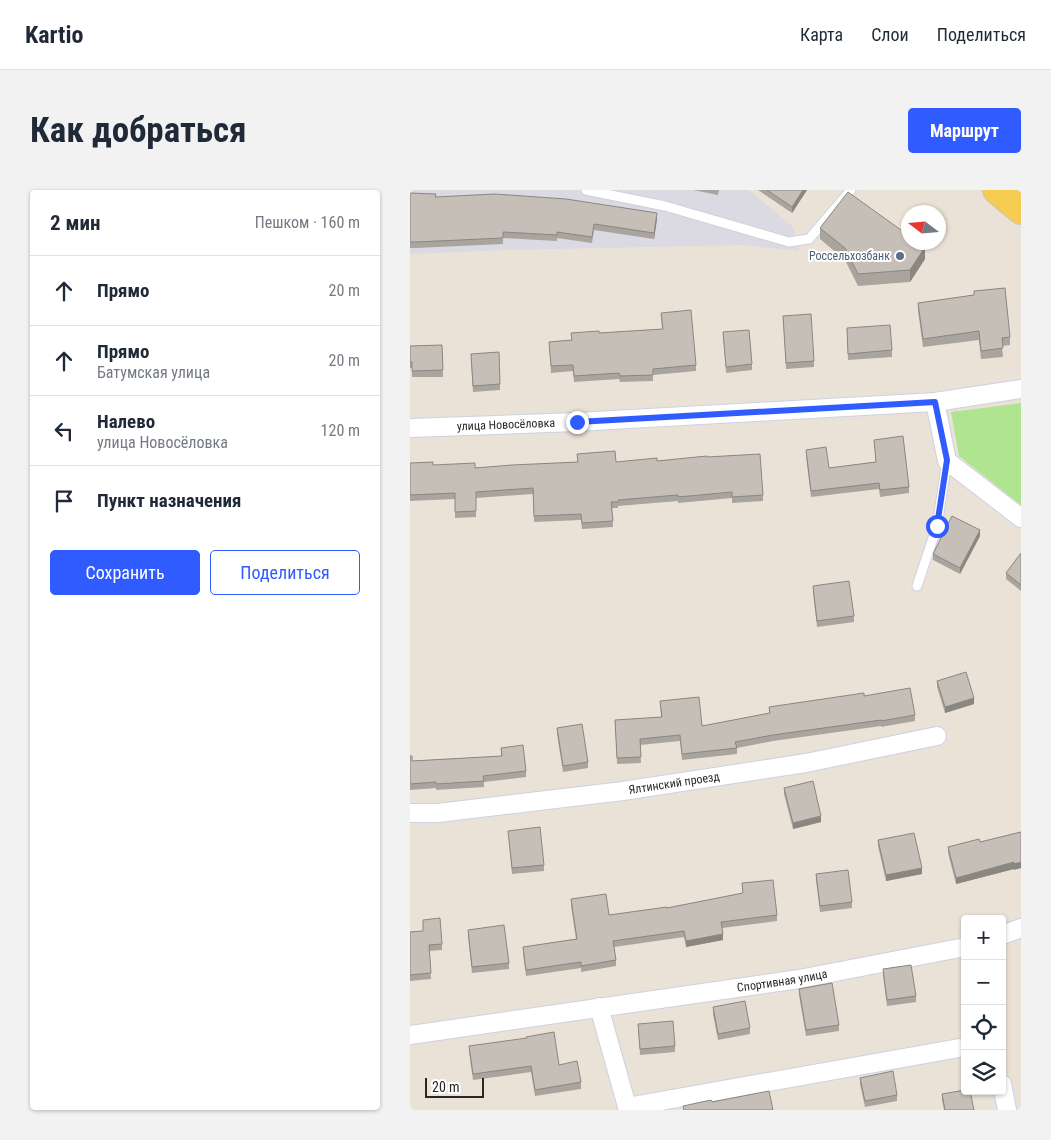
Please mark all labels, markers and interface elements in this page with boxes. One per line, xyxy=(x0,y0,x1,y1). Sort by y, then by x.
text: Kartio xyxy=(25,21,83,49)
text: Карта xyxy=(800,24,843,45)
text: Слои xyxy=(871,24,909,45)
text: Поделиться xyxy=(937,24,1026,45)
button: Маршрут xyxy=(908,108,1021,153)
text: Как добраться xyxy=(30,110,246,151)
north arrow xyxy=(901,205,946,250)
text: 2 мин xyxy=(50,211,100,235)
text: Пешком · 160 m xyxy=(255,213,360,232)
place label: Россельхозбанк xyxy=(809,249,890,263)
marker: Россельхозбанк xyxy=(894,250,906,262)
icon: ahead xyxy=(50,277,78,305)
text: Прямо xyxy=(97,279,150,302)
text: 20 m xyxy=(328,281,360,300)
text: Прямо xyxy=(97,340,150,363)
icon: ahead xyxy=(50,347,78,375)
text: 20 m xyxy=(328,351,360,370)
text: Батумская улица xyxy=(97,363,210,382)
text: Налево xyxy=(97,410,155,433)
route end xyxy=(566,411,589,434)
street label: улица Новосёловка xyxy=(457,416,556,433)
icon: left xyxy=(50,417,78,445)
text: 120 m xyxy=(321,421,360,440)
text: улица Новосёловка xyxy=(97,433,228,452)
icon: arrive xyxy=(50,487,78,515)
text: Пункт назначения xyxy=(97,489,241,512)
route start xyxy=(926,515,949,538)
button: Сохранить xyxy=(50,550,200,595)
button: Поделиться xyxy=(210,550,360,595)
street label: Ялтинский проезд xyxy=(628,769,721,797)
map controls xyxy=(961,915,1006,1095)
button: + xyxy=(961,915,1006,960)
button: − xyxy=(961,960,1006,1005)
street label: Спортивная улица xyxy=(736,967,829,995)
button: locate xyxy=(961,1005,1006,1050)
button: layers xyxy=(961,1050,1006,1095)
scale bar xyxy=(425,1075,484,1098)
text: 20 m xyxy=(432,1079,460,1095)

